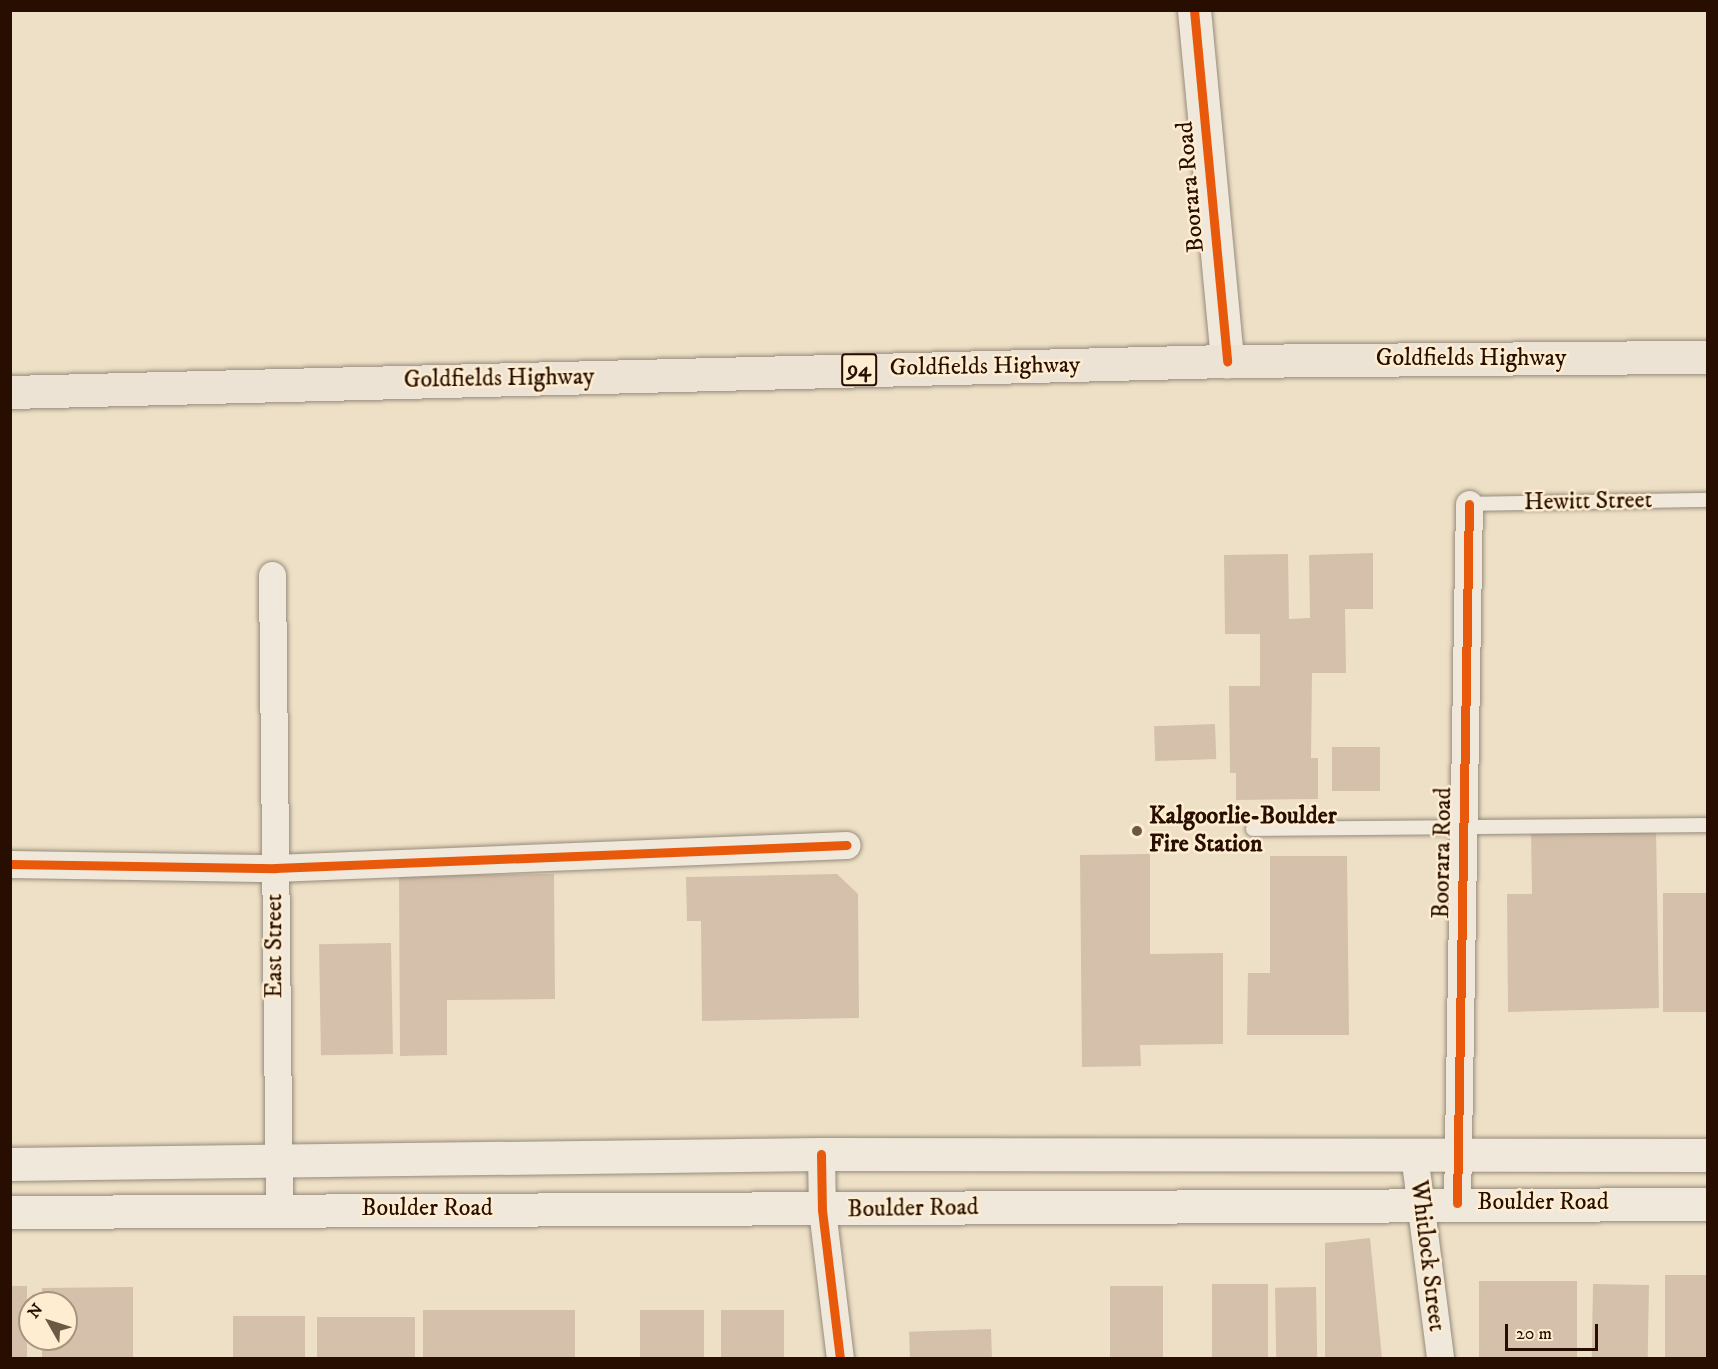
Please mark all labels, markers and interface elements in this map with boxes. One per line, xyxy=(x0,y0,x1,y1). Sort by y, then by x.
street label: Boorara Road xyxy=(1171,120,1211,254)
street label: Goldfields Highway xyxy=(1376,345,1566,373)
road number: 94 xyxy=(841,351,877,389)
street label: Goldfields Highway xyxy=(889,351,1081,383)
street label: Goldfields Highway xyxy=(403,363,595,395)
street label: Hewitt Street xyxy=(1524,486,1652,518)
street label: Boorara Road xyxy=(1427,787,1459,919)
place label: Kalgoorlie-Boulder Fire Station xyxy=(1149,803,1337,859)
marker: Kalgoorlie-Boulder Fire Station xyxy=(1130,824,1144,838)
street label: East Street xyxy=(261,894,289,998)
street label: Whitlock Street xyxy=(1403,1179,1451,1333)
street label: Boulder Road xyxy=(1477,1189,1609,1217)
street label: Boulder Road xyxy=(847,1193,979,1225)
street label: Boulder Road xyxy=(361,1195,493,1223)
north arrow xyxy=(18,1291,78,1351)
text: N xyxy=(24,1300,47,1322)
scale bar xyxy=(1508,1312,1601,1350)
text: 20 m xyxy=(1516,1323,1552,1345)

